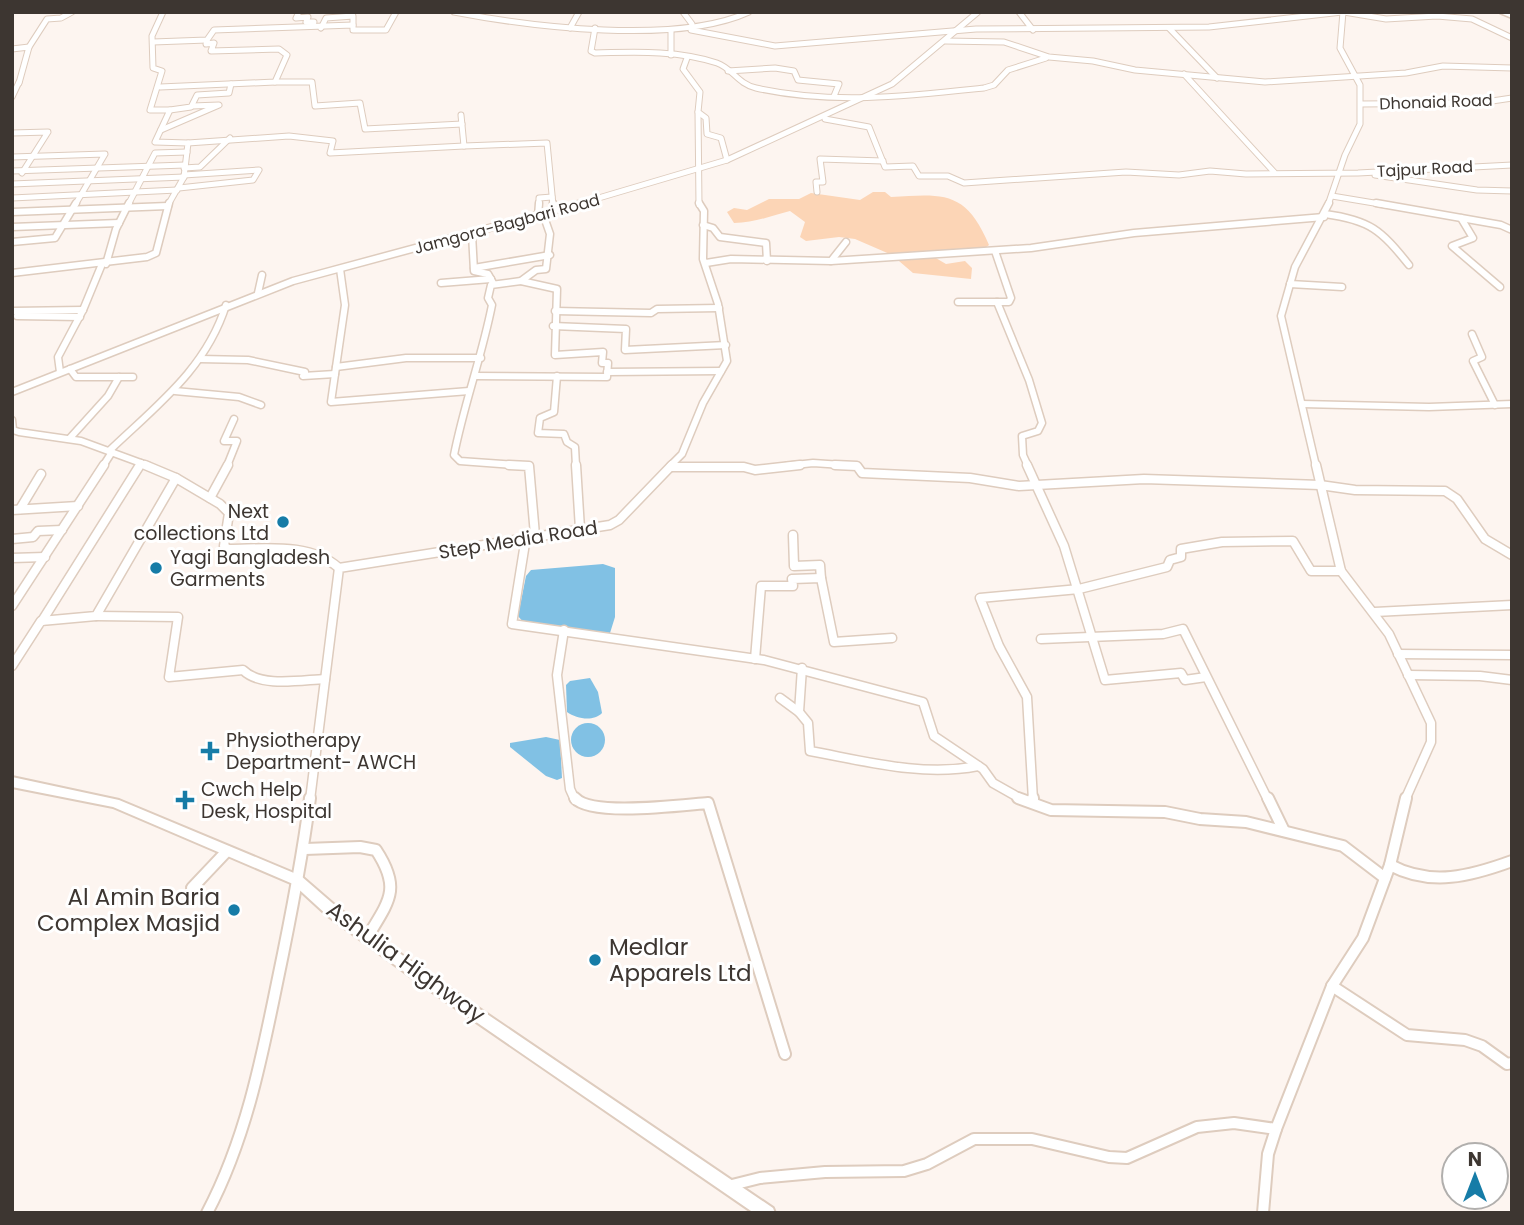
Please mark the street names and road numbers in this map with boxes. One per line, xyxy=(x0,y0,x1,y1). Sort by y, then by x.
street label: Dhonaid Road xyxy=(1379,89,1493,115)
street label: Tajpur Road xyxy=(1376,155,1474,183)
street label: Jamgora-Bagbari Road xyxy=(412,188,602,260)
street label: Step Media Road xyxy=(437,514,599,566)
street label: Ashulia Highway xyxy=(320,893,492,1031)

